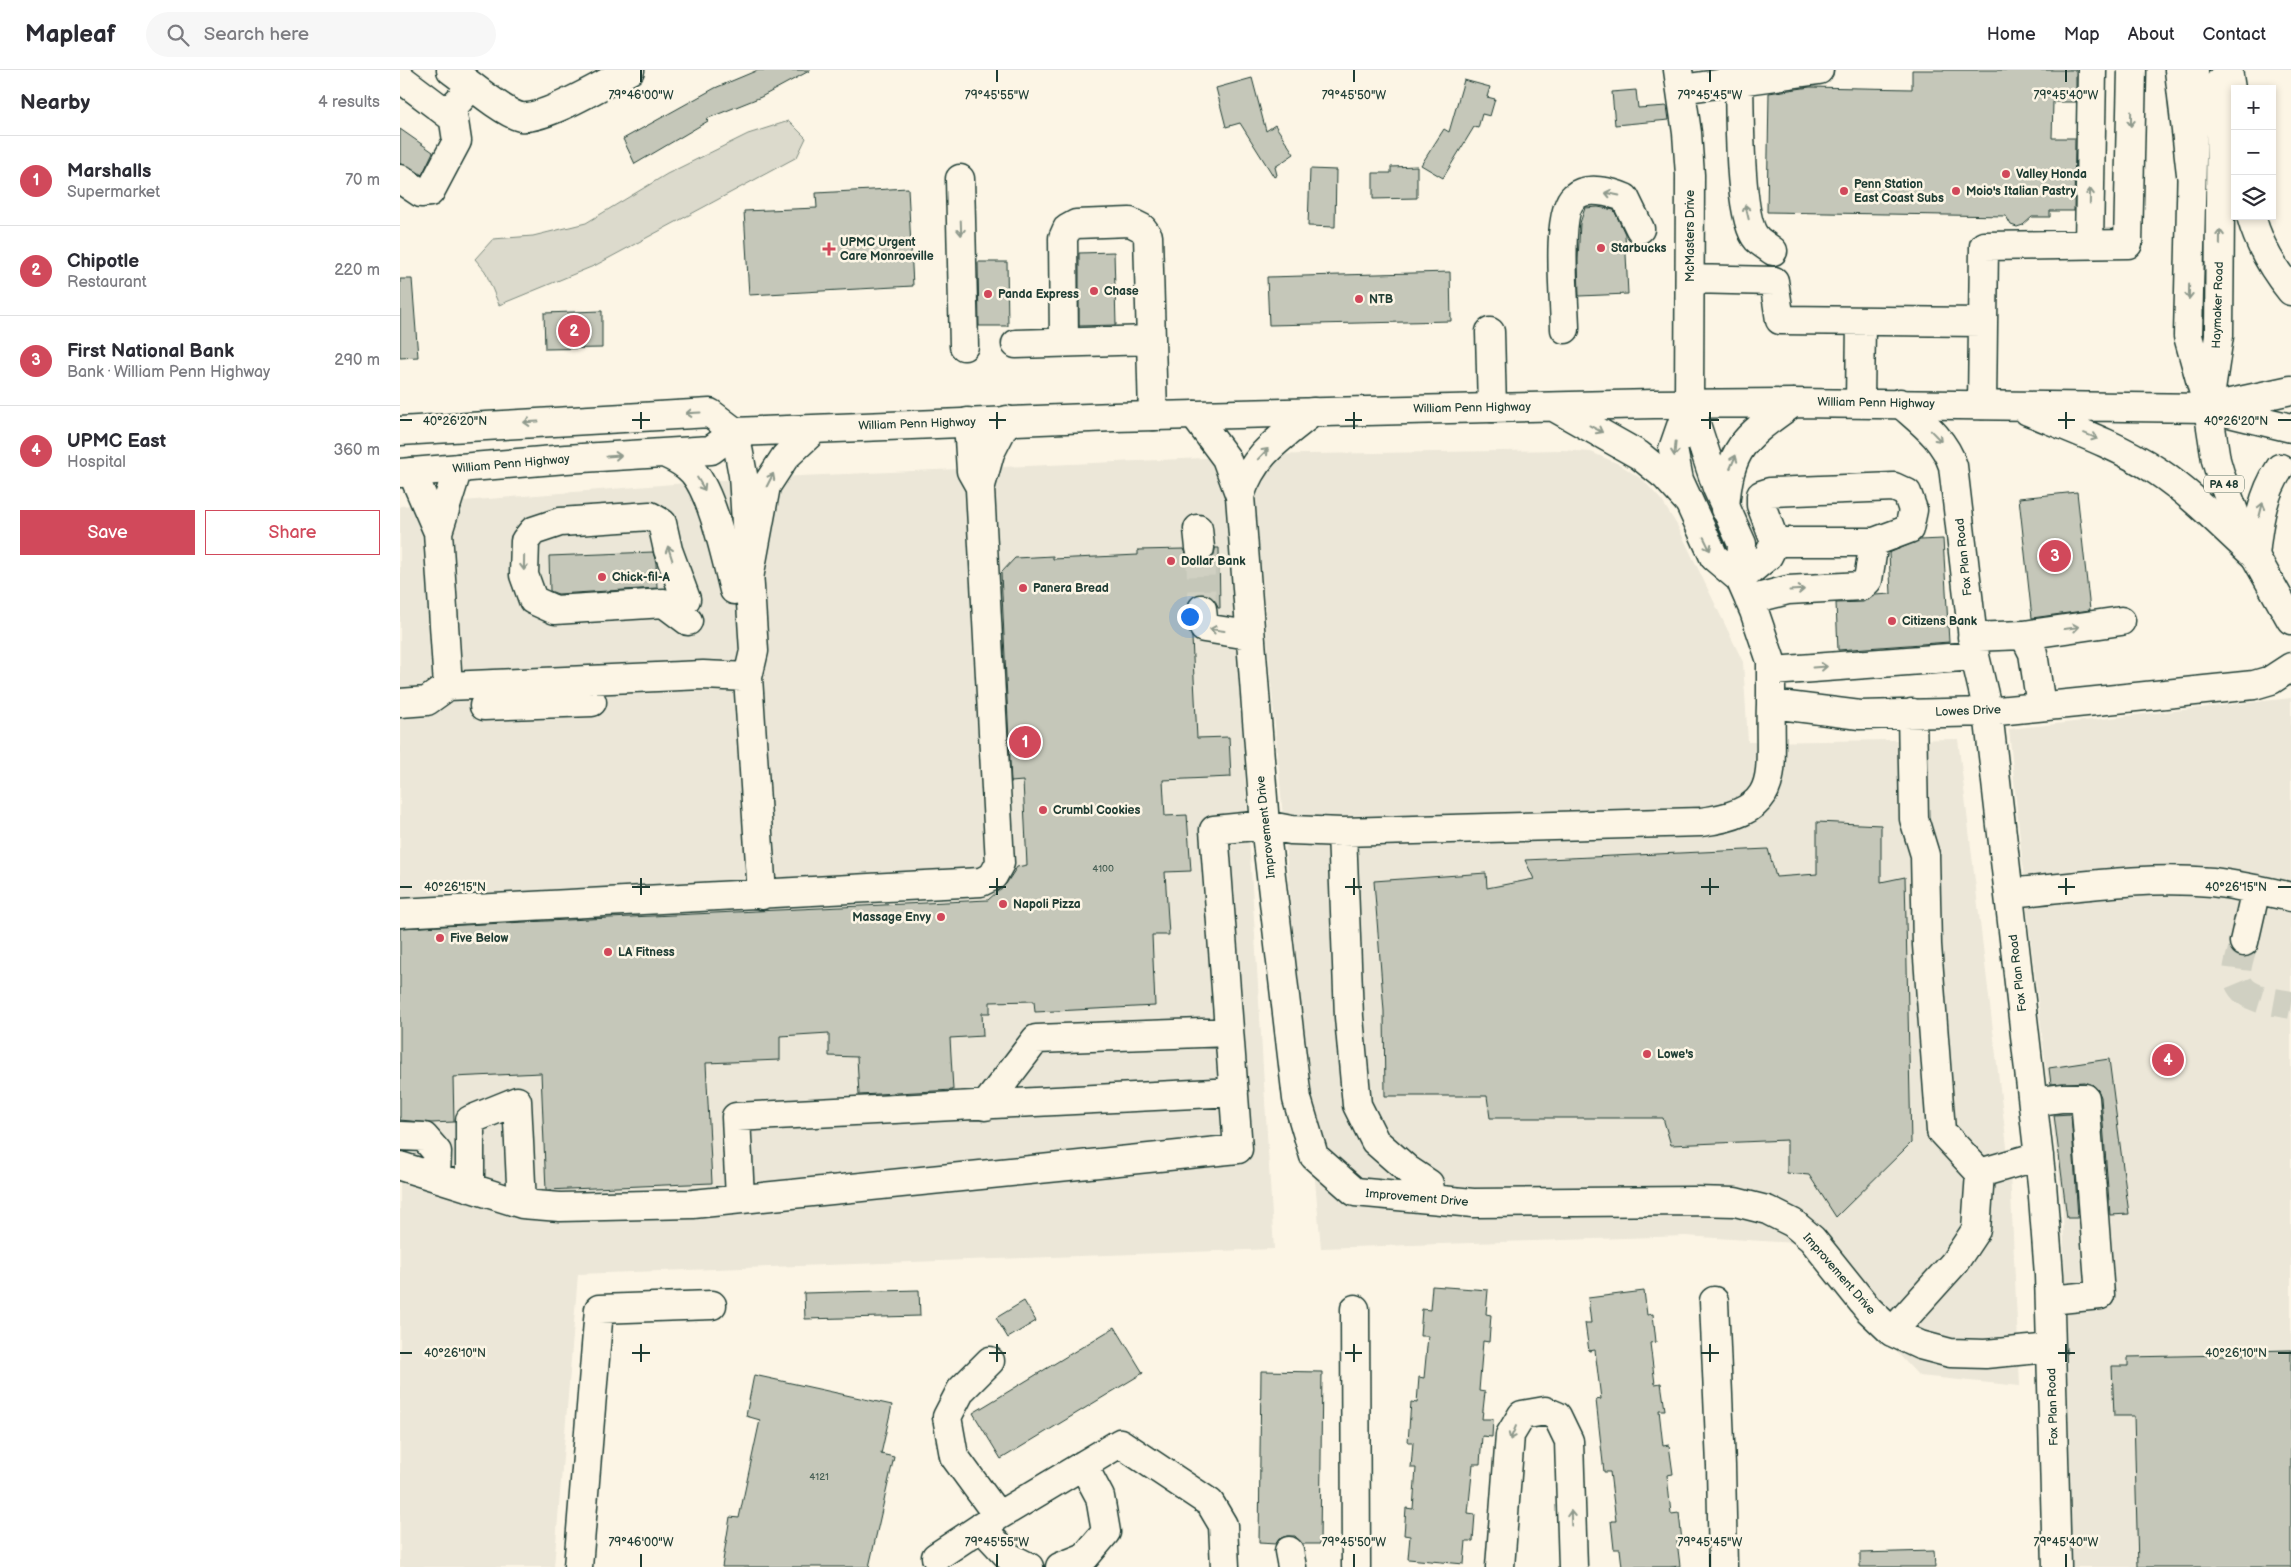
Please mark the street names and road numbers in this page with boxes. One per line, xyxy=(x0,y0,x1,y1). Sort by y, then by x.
street label: McMasters Drive xyxy=(1683,190,1698,282)
street label: Haymaker Road xyxy=(2209,261,2227,349)
street label: William Penn Highway xyxy=(1817,394,1935,412)
street label: William Penn Highway xyxy=(1413,399,1531,417)
street label: William Penn Highway xyxy=(858,414,977,434)
street label: William Penn Highway xyxy=(452,451,571,477)
road number: PA 48 xyxy=(2204,476,2244,492)
street label: Fox Plan Road xyxy=(1952,517,1976,597)
street label: Lowes Drive xyxy=(1935,702,2001,720)
street label: Improvement Drive xyxy=(1253,775,1279,879)
street label: Fox Plan Road xyxy=(2006,933,2030,1013)
street label: Improvement Drive xyxy=(1365,1186,1469,1210)
street label: Improvement Drive xyxy=(1800,1230,1878,1318)
street label: Fox Plan Road xyxy=(2044,1368,2062,1446)

